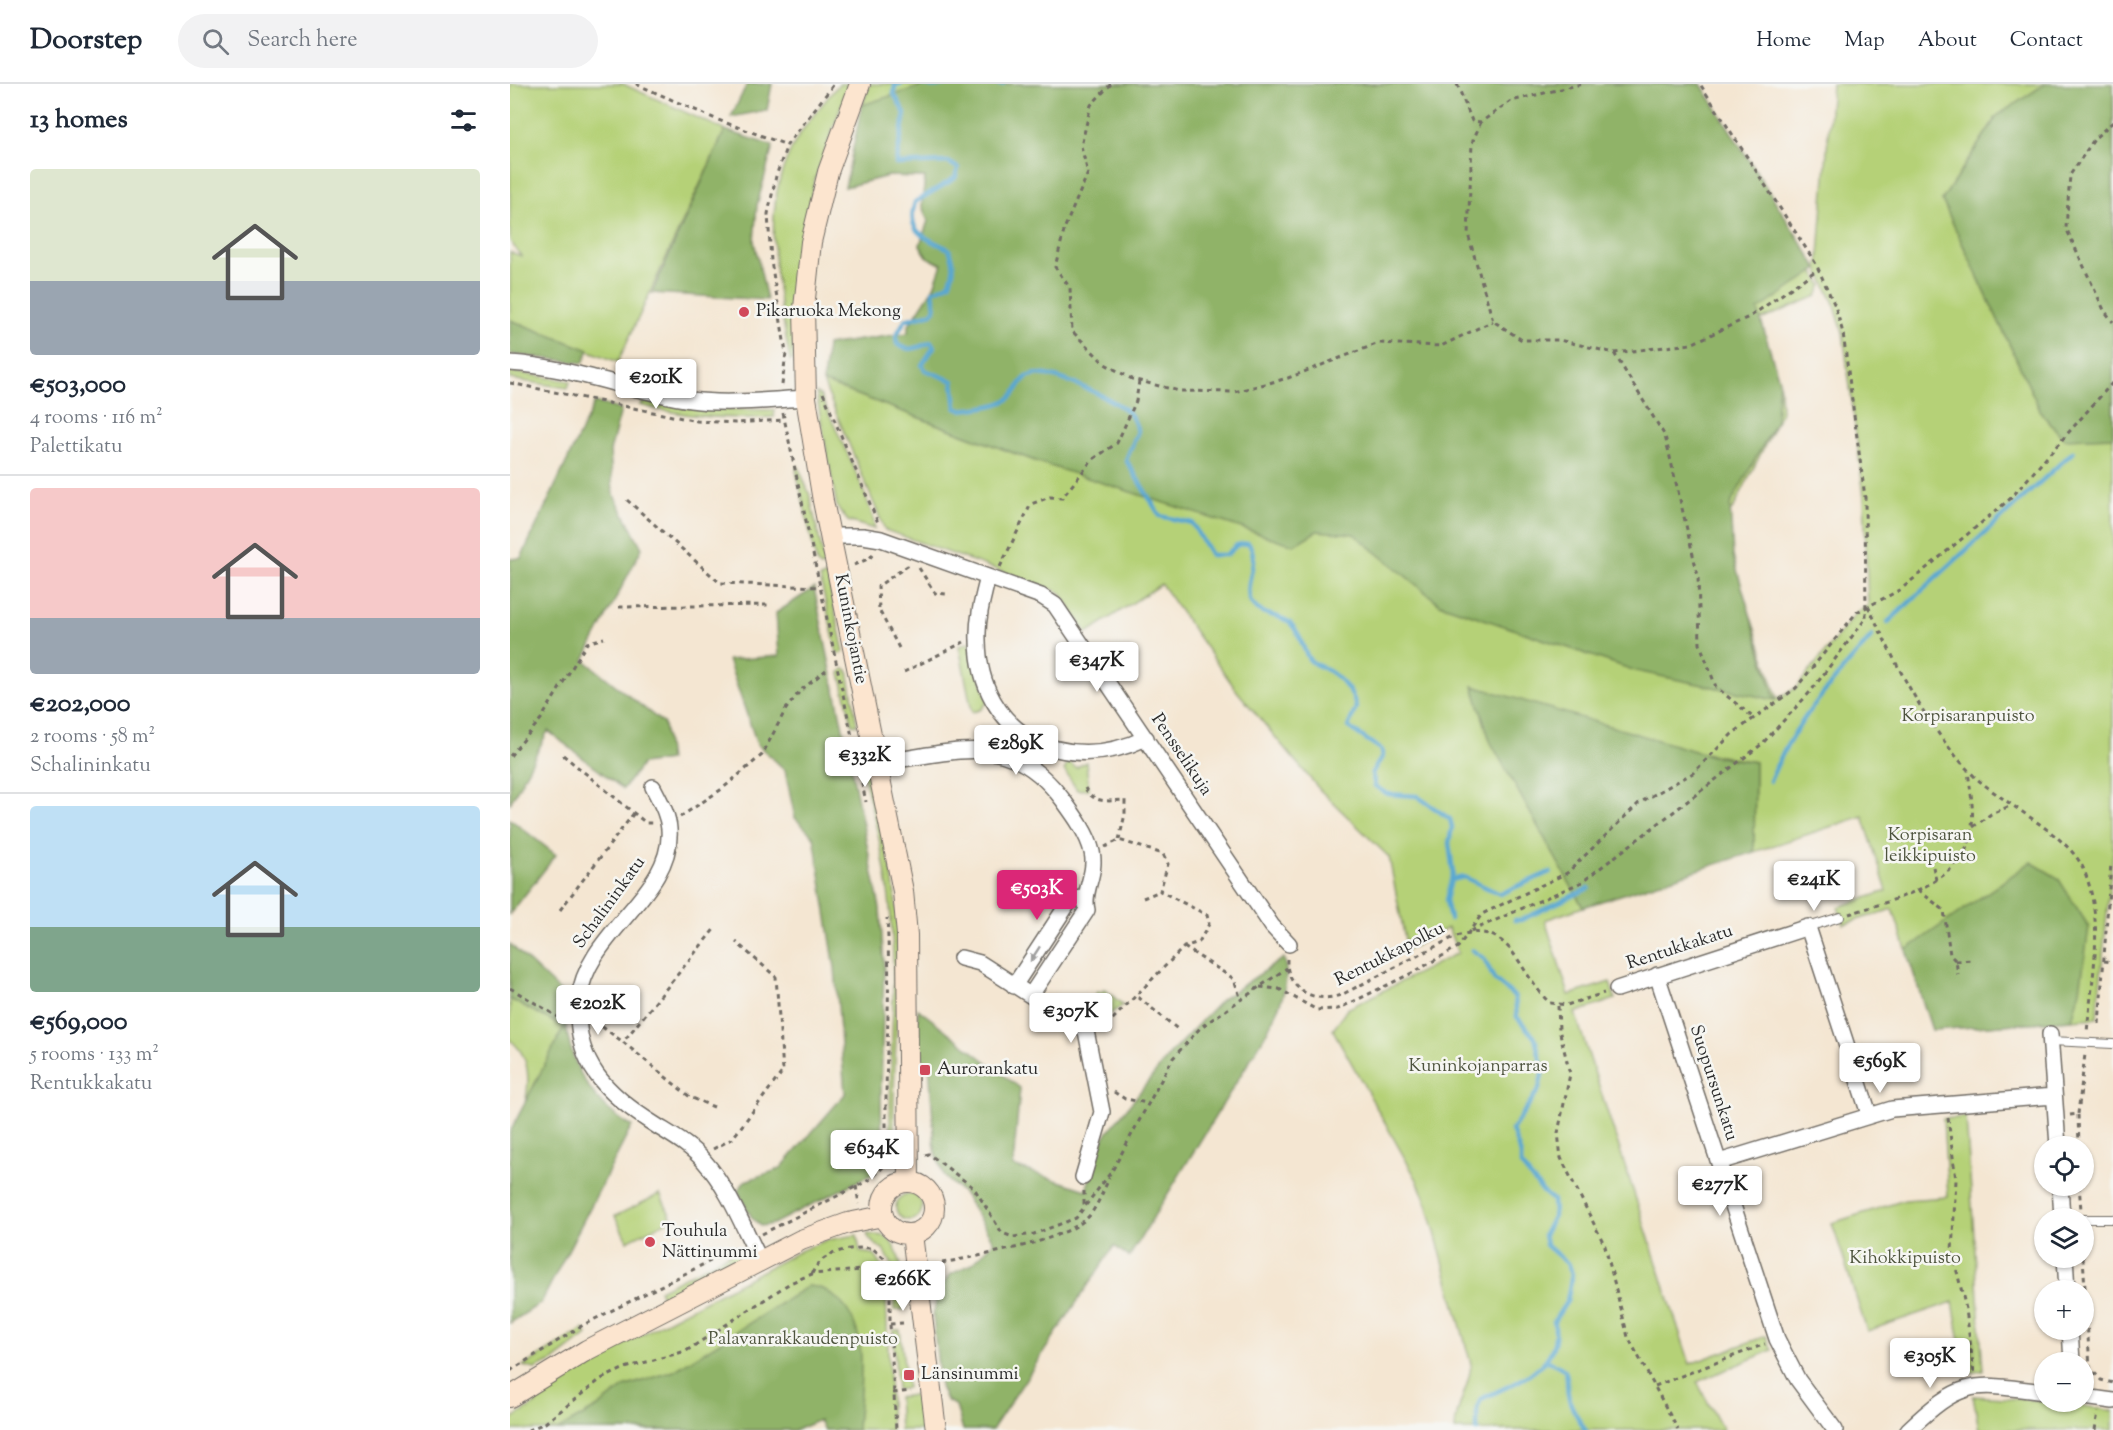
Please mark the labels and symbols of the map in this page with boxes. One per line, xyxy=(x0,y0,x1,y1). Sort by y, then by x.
place label: Pikaruoka Mekong xyxy=(756,299,901,325)
marker: Pikaruoka Mekong xyxy=(737,305,751,319)
pin: €201K xyxy=(614,359,698,410)
street label: Kuninkojantie xyxy=(827,572,873,686)
pin: €347K xyxy=(1055,642,1139,693)
park label: Korpisaranpuisto xyxy=(1901,704,2035,730)
street label: Pensselikuja xyxy=(1144,709,1218,801)
pin: €289K xyxy=(974,725,1058,776)
pin: €332K xyxy=(823,737,907,788)
park label: Korpisaran leikkipuisto xyxy=(1884,823,1976,870)
street label: Schalininkatu xyxy=(568,851,652,955)
pin: €241K xyxy=(1772,861,1856,912)
pin: €503K xyxy=(995,870,1079,921)
street label: Rentukkapolku xyxy=(1331,916,1449,994)
street label: Rentukkakatu xyxy=(1624,919,1736,977)
one-way arrow xyxy=(1029,946,1041,962)
pin: €202K xyxy=(556,985,640,1036)
pin: €307K xyxy=(1029,993,1113,1044)
street label: Suopursunkatu xyxy=(1682,1022,1744,1144)
pin: €569K xyxy=(1838,1043,1922,1094)
park label: Kuninkojanparras xyxy=(1408,1054,1548,1080)
place label: Aurorankatu xyxy=(937,1057,1038,1083)
marker: Aurorankatu xyxy=(918,1063,932,1077)
pin: €634K xyxy=(830,1130,914,1181)
pin: €277K xyxy=(1678,1166,1762,1217)
place label: Touhula Nättinummi xyxy=(662,1219,758,1266)
marker: Touhula Nättinummi xyxy=(643,1235,657,1249)
park label: Kihokkipuisto xyxy=(1849,1246,1961,1272)
pin: €266K xyxy=(861,1261,945,1312)
park label: Palavanrakkaudenpuisto xyxy=(708,1327,898,1353)
pin: €305K xyxy=(1888,1338,1972,1389)
place label: Länsinummi xyxy=(921,1362,1019,1388)
marker: Länsinummi xyxy=(902,1368,916,1382)

